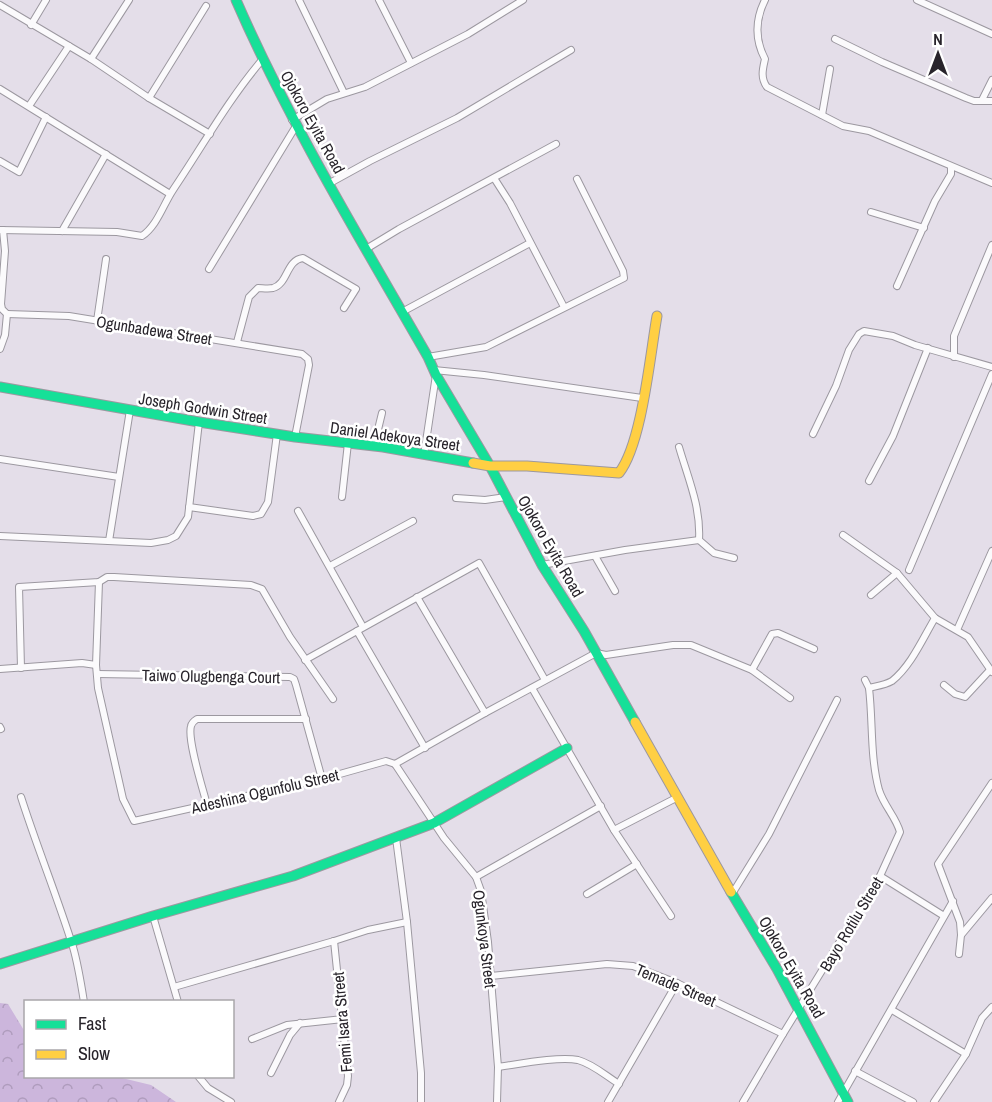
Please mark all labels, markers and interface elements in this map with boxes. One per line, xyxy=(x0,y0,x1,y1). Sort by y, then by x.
north arrow xyxy=(908,24,968,84)
text: N xyxy=(933,28,943,50)
street label: Ojokoro Eyita Road xyxy=(276,67,350,177)
street label: Ogunbadewa Street xyxy=(95,310,214,350)
street label: Joseph Godwin Street xyxy=(137,387,269,429)
street label: Daniel Adekoya Street xyxy=(329,416,462,456)
street label: Ojokoro Eyita Road xyxy=(513,491,589,601)
street label: Taiwo Olugbenga Court xyxy=(142,664,281,688)
street label: Adeshina Ogunfolu Street xyxy=(188,763,341,819)
street label: Bayo Rotilu Street xyxy=(814,872,888,975)
street label: Ogunkoya Street xyxy=(468,889,502,990)
street label: Ojokoro Eyita Road xyxy=(754,912,830,1022)
street label: Temade Street xyxy=(632,958,720,1012)
street label: Femi Isara Street xyxy=(327,971,357,1073)
legend xyxy=(24,1000,234,1078)
text: Fast xyxy=(78,1011,106,1036)
text: Slow xyxy=(78,1041,110,1066)

